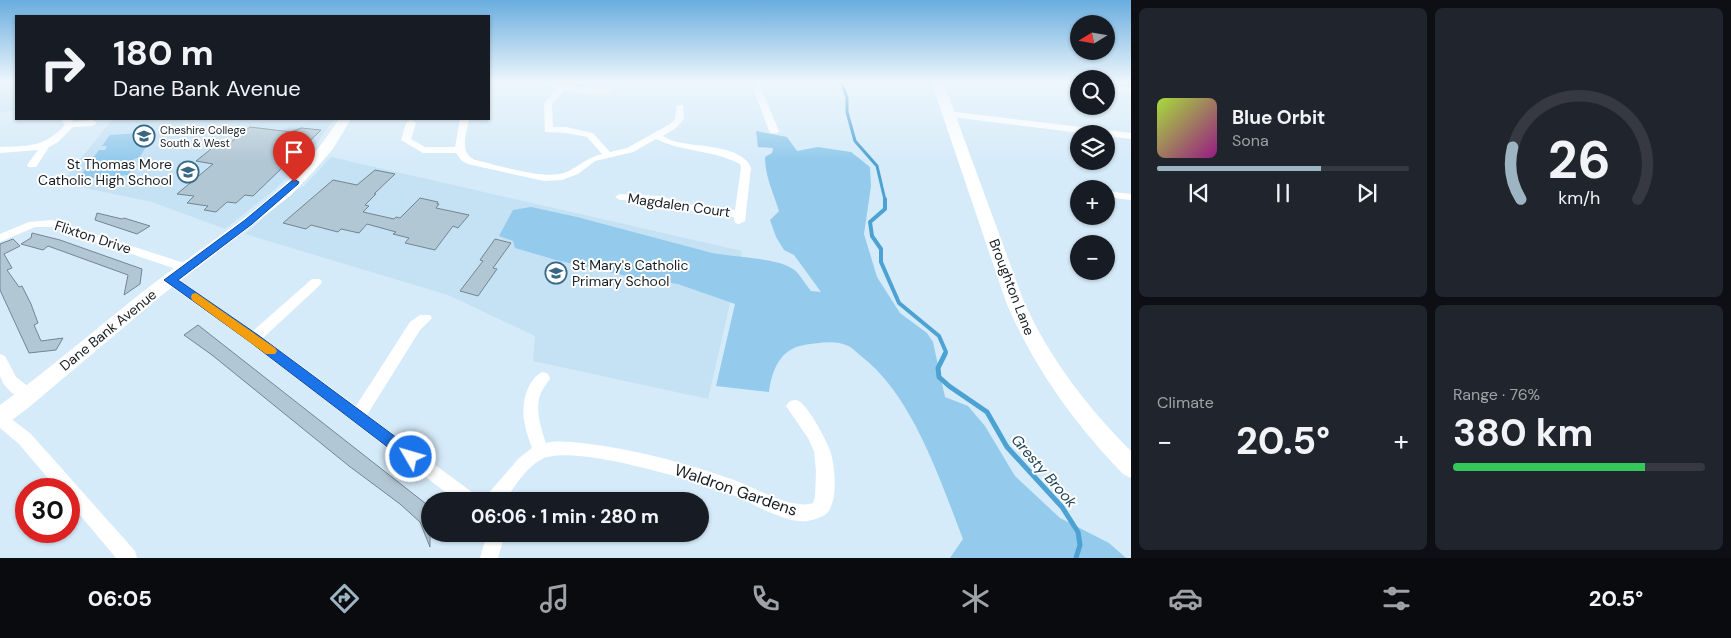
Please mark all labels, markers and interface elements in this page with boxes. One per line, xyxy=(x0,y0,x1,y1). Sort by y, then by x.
north arrow xyxy=(1070,15,1115,60)
map controls xyxy=(1070,15,1115,280)
text: 180 m xyxy=(113,30,214,76)
icon: right xyxy=(30,35,95,100)
button: search xyxy=(1070,70,1115,115)
text: Dane Bank Avenue xyxy=(113,74,301,103)
text: Blue Orbit xyxy=(1232,105,1325,130)
place label: Cheshire College South & West xyxy=(160,123,246,150)
school or university icon: Cheshire College South & West xyxy=(132,124,156,148)
button: layers xyxy=(1070,125,1115,170)
text: 26 xyxy=(1548,126,1610,194)
text: Sona xyxy=(1232,130,1269,151)
pin xyxy=(273,131,315,182)
icon: arrive xyxy=(280,138,308,166)
place label: St Thomas More Catholic High School xyxy=(38,155,172,189)
school or university icon: St Thomas More Catholic High School xyxy=(176,160,200,184)
icon: previous xyxy=(1185,179,1213,207)
icon: pause xyxy=(1269,179,1297,207)
icon: next xyxy=(1353,179,1381,207)
button: + xyxy=(1070,180,1115,225)
text: km/h xyxy=(1558,186,1600,210)
street label: Magdalen Court xyxy=(627,189,731,221)
street label: Flixton Drive xyxy=(52,216,134,258)
button: − xyxy=(1070,235,1115,280)
street label: Broughton Lane xyxy=(985,236,1039,338)
place label: St Mary's Catholic Primary School xyxy=(572,256,688,290)
school or university icon: St Mary's Catholic Primary School xyxy=(544,261,568,285)
street label: Dane Bank Avenue xyxy=(56,285,160,375)
text: Range · 76% xyxy=(1453,384,1540,405)
text: Climate xyxy=(1157,392,1214,413)
text: 380 km xyxy=(1453,408,1593,458)
text: 20.5° xyxy=(1236,416,1330,466)
text: − xyxy=(1157,423,1172,460)
text: + xyxy=(1394,423,1409,460)
position arrow xyxy=(384,430,436,482)
water label: Gresty Brook xyxy=(1007,430,1082,512)
street label: Waldron Gardens xyxy=(672,459,800,521)
speed limit sign: 30 xyxy=(15,478,80,543)
text: 06:06 · 1 min · 280 m xyxy=(471,504,659,529)
icon: directions xyxy=(327,581,362,616)
icon: music xyxy=(537,581,572,616)
icon: phone xyxy=(748,581,783,616)
icon: climate xyxy=(958,581,993,616)
icon: car xyxy=(1168,581,1203,616)
icon: filters xyxy=(1379,581,1414,616)
text: 06:05 xyxy=(88,584,152,613)
text: 20.5° xyxy=(1589,584,1643,613)

